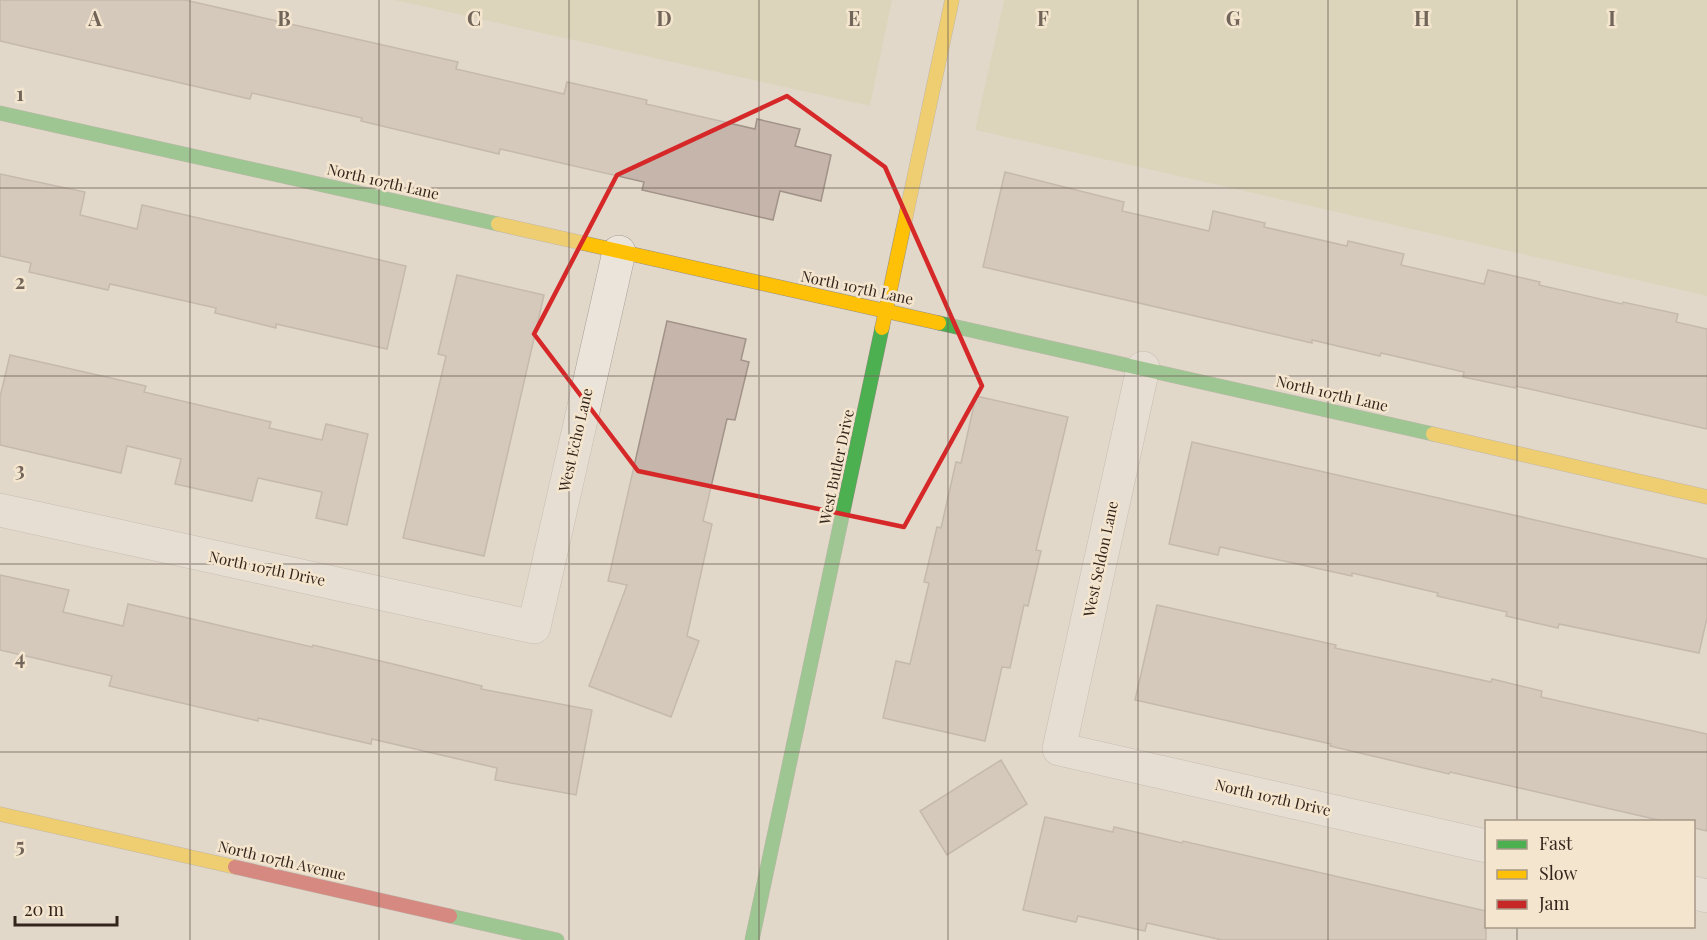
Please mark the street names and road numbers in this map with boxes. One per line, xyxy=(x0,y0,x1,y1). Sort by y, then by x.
street label: North 107th Lane xyxy=(325,158,441,204)
street label: North 107th Lane xyxy=(799,265,915,309)
street label: North 107th Lane xyxy=(1274,370,1390,416)
street label: West Echo Lane xyxy=(553,386,597,494)
street label: West Butler Drive xyxy=(814,407,858,527)
street label: West Seldon Lane xyxy=(1078,499,1122,620)
street label: North 107th Drive xyxy=(207,546,327,590)
street label: North 107th Drive xyxy=(1213,774,1333,820)
street label: North 107th Avenue xyxy=(216,836,348,884)

